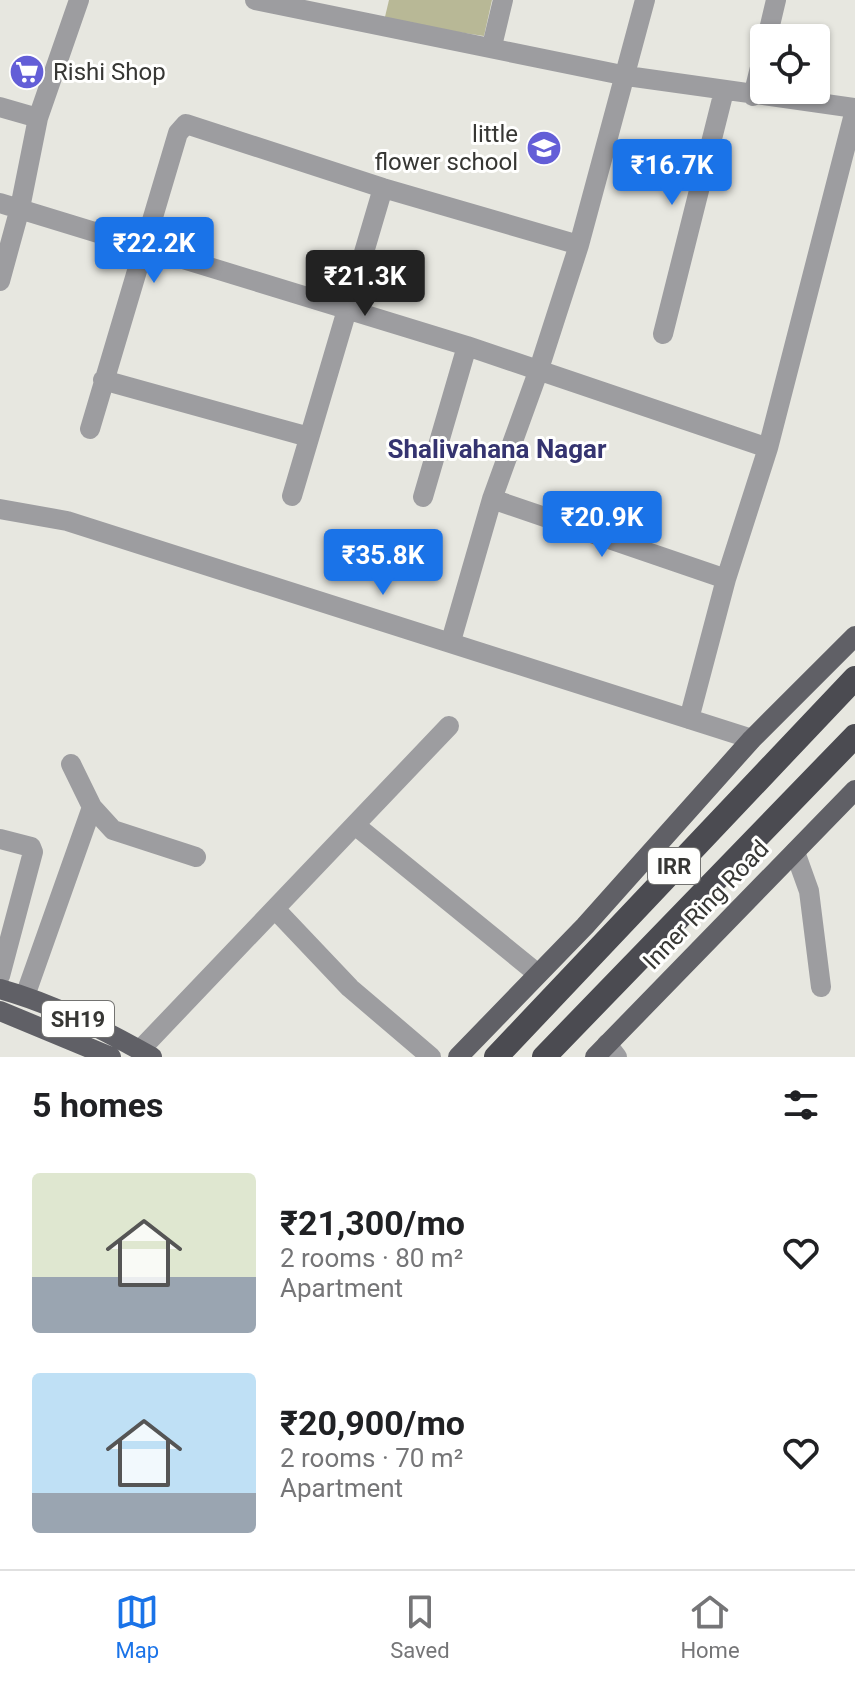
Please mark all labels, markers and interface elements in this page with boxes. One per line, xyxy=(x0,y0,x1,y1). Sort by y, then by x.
map controls xyxy=(750,24,830,104)
button: locate xyxy=(750,24,830,104)
supermarket icon: Rishi Shop xyxy=(8,53,46,91)
place label: Rishi Shop xyxy=(53,58,166,86)
place label: little flower school xyxy=(374,120,518,176)
school or university icon: little flower school xyxy=(525,129,563,167)
pin: ₹16.7K xyxy=(607,139,737,207)
text: ₹16.7K xyxy=(631,150,713,180)
pin: ₹22.2K xyxy=(89,217,219,285)
text: ₹22.2K xyxy=(113,228,195,258)
pin: ₹21.3K xyxy=(300,250,430,318)
text: ₹21.3K xyxy=(324,261,406,291)
district label: Shalivahana Nagar xyxy=(387,434,607,464)
pin: ₹20.9K xyxy=(537,491,667,559)
text: ₹20.9K xyxy=(561,502,643,532)
pin: ₹35.8K xyxy=(318,529,448,597)
text: ₹35.8K xyxy=(342,540,424,570)
street label: Inner Ring Road xyxy=(637,835,775,975)
road number: IRR xyxy=(648,848,700,884)
road number: SH19 xyxy=(42,1001,114,1037)
icon: filters xyxy=(779,1083,823,1127)
text: 5 homes xyxy=(32,1085,163,1125)
text: ₹21,300/mo xyxy=(280,1203,465,1243)
icon: home xyxy=(96,1205,192,1301)
icon: heart xyxy=(779,1231,823,1275)
text: 2 rooms · 80 m² xyxy=(280,1243,463,1273)
text: Apartment xyxy=(280,1273,403,1303)
text: ₹20,900/mo xyxy=(280,1403,465,1443)
icon: home xyxy=(96,1405,192,1501)
icon: heart xyxy=(779,1431,823,1475)
text: 2 rooms · 70 m² xyxy=(280,1443,463,1473)
text: Apartment xyxy=(280,1473,403,1503)
tab: Map xyxy=(115,1590,159,1663)
tab: Saved xyxy=(390,1590,450,1663)
tab: Home xyxy=(680,1590,740,1663)

